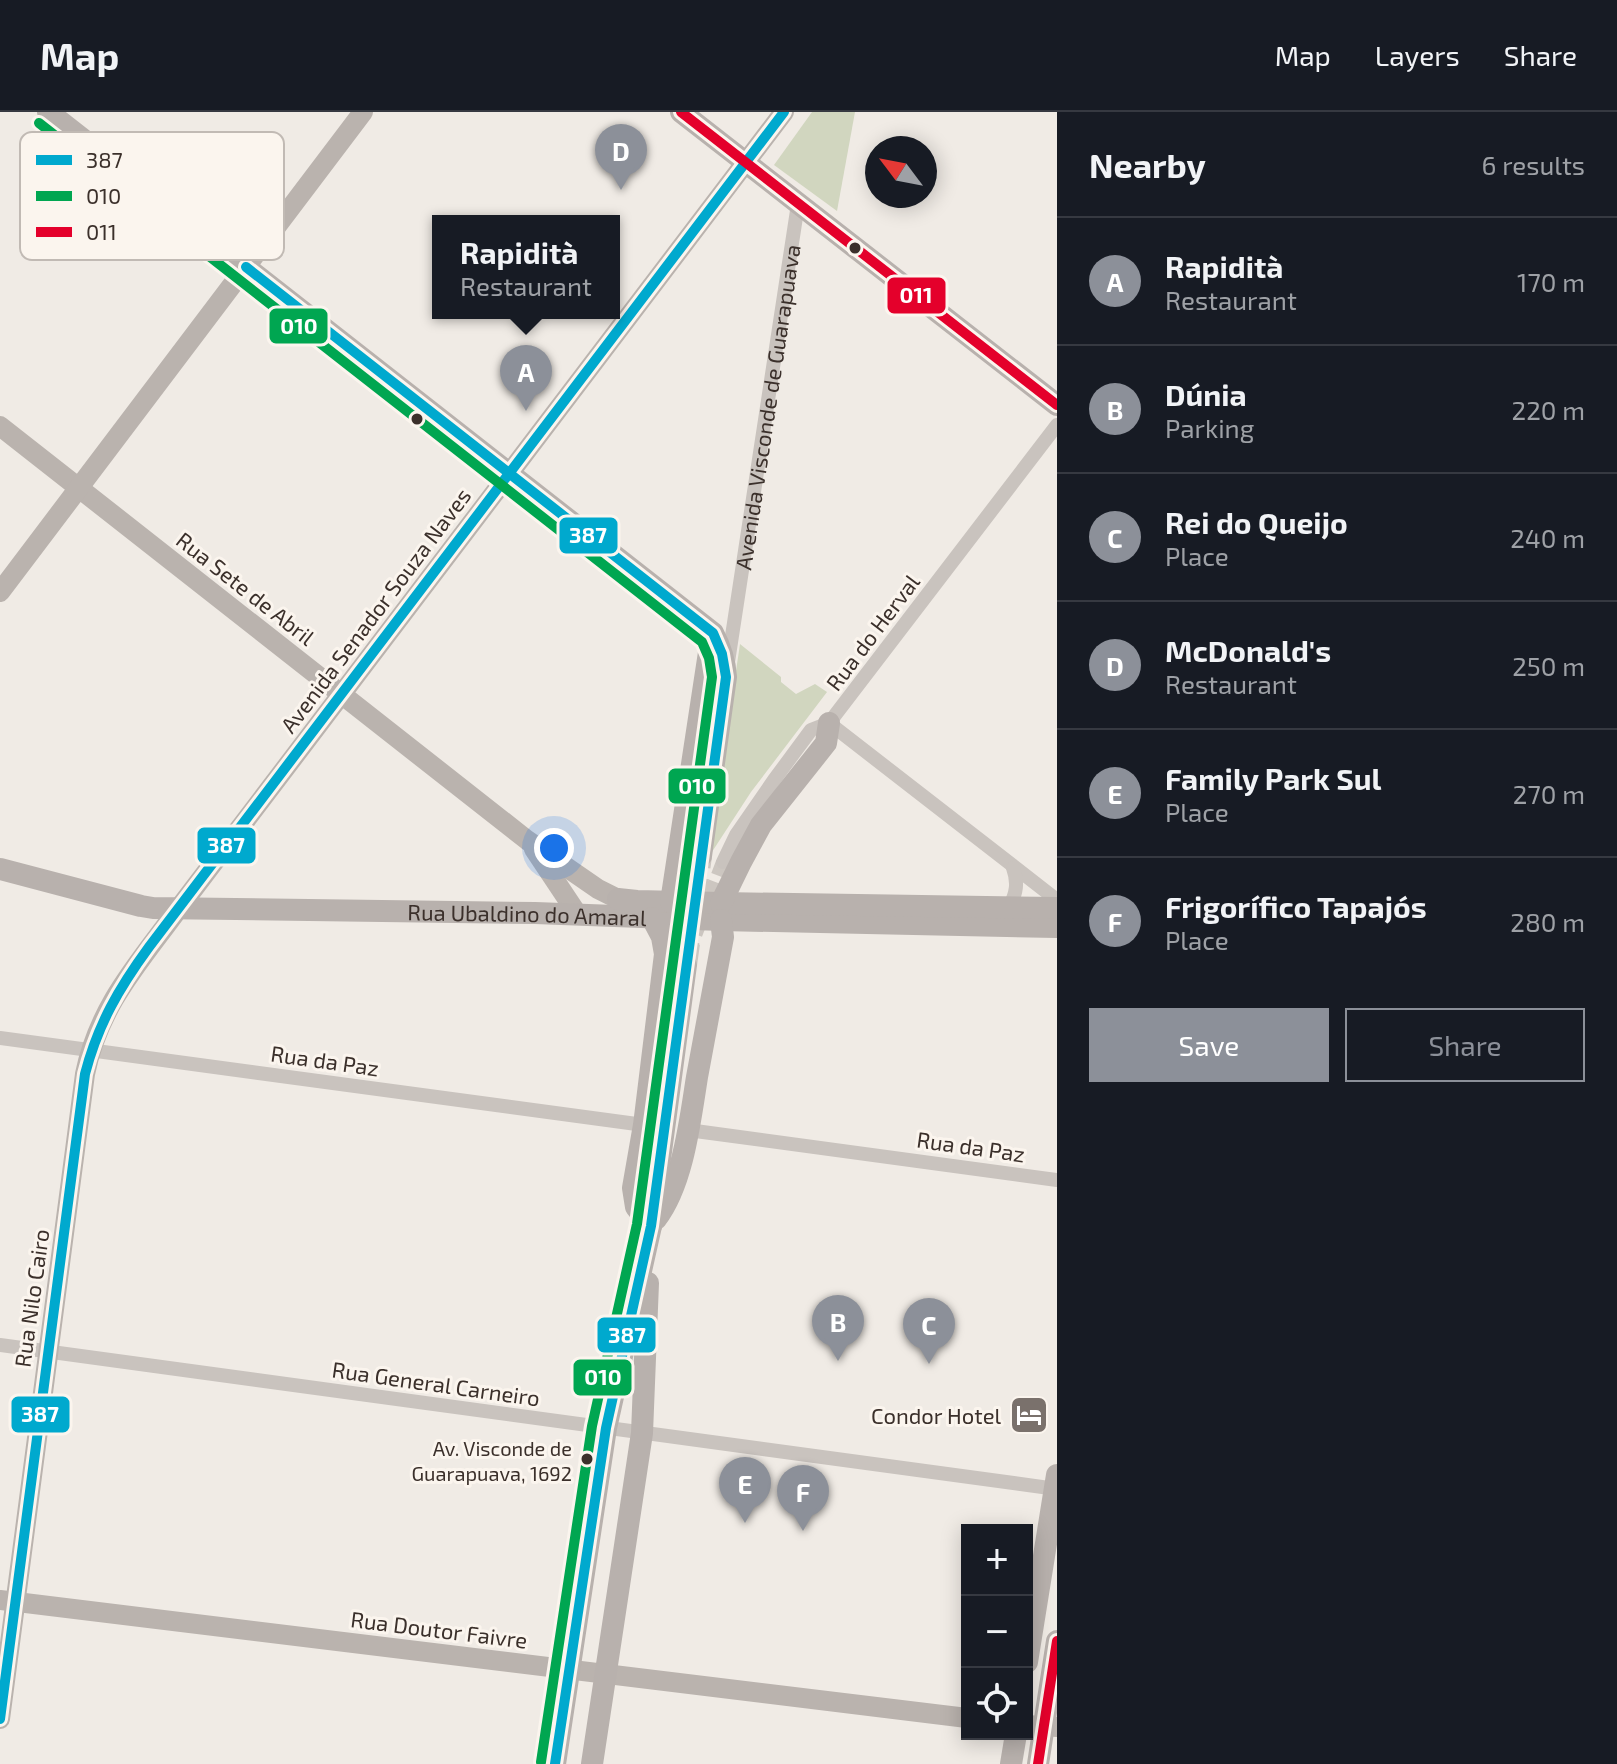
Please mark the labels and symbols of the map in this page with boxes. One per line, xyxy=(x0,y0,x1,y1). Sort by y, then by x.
pin: D xyxy=(595,124,647,190)
legend xyxy=(20,132,284,260)
north arrow xyxy=(865,136,937,208)
text: 387 xyxy=(86,146,123,172)
text: 010 xyxy=(86,182,121,208)
text: 011 xyxy=(86,218,117,244)
unlabelled marker xyxy=(847,240,863,256)
street label: Avenida Visconde de Guarapuava xyxy=(729,242,805,572)
line badge: 011 xyxy=(886,276,947,315)
text: 011 xyxy=(900,281,932,307)
line badge: 010 xyxy=(268,307,329,345)
text: 010 xyxy=(280,312,318,338)
pin: A xyxy=(500,345,552,411)
unlabelled marker xyxy=(409,411,425,427)
street label: Avenida Senador Souza Naves xyxy=(274,483,476,737)
line badge: 387 xyxy=(558,516,619,555)
text: 387 xyxy=(569,521,607,547)
street label: Rua Sete de Abril xyxy=(172,526,321,650)
street label: Rua do Herval xyxy=(820,568,924,695)
line badge: 010 xyxy=(667,767,727,805)
text: 010 xyxy=(678,772,716,798)
line badge: 387 xyxy=(196,826,257,865)
your location xyxy=(534,828,574,868)
text: 387 xyxy=(207,831,245,857)
street label: Rua Ubaldino do Amaral xyxy=(407,898,648,930)
street label: Rua da Paz xyxy=(269,1040,381,1080)
street label: Rua da Paz xyxy=(915,1126,1027,1166)
street label: Rua Nilo Cairo xyxy=(8,1227,54,1369)
pin: B xyxy=(812,1295,864,1361)
pin: C xyxy=(903,1298,955,1364)
line badge: 387 xyxy=(596,1316,657,1354)
text: 387 xyxy=(608,1321,646,1347)
street label: Rua General Carneiro xyxy=(330,1356,542,1410)
line badge: 010 xyxy=(572,1358,633,1397)
text: 010 xyxy=(584,1363,622,1389)
hotel icon: Condor Hotel xyxy=(1008,1394,1050,1436)
line badge: 387 xyxy=(10,1395,71,1434)
text: 387 xyxy=(21,1400,59,1426)
place label: Condor Hotel xyxy=(871,1402,1001,1428)
place label: Av. Visconde de Guarapuava, 1692 xyxy=(412,1436,572,1485)
marker: Av. Visconde de Guarapuava, 1692 xyxy=(579,1451,595,1467)
pin: E xyxy=(719,1457,771,1523)
pin: F xyxy=(777,1465,829,1531)
street label: Rua Doutor Faivre xyxy=(349,1605,529,1653)

